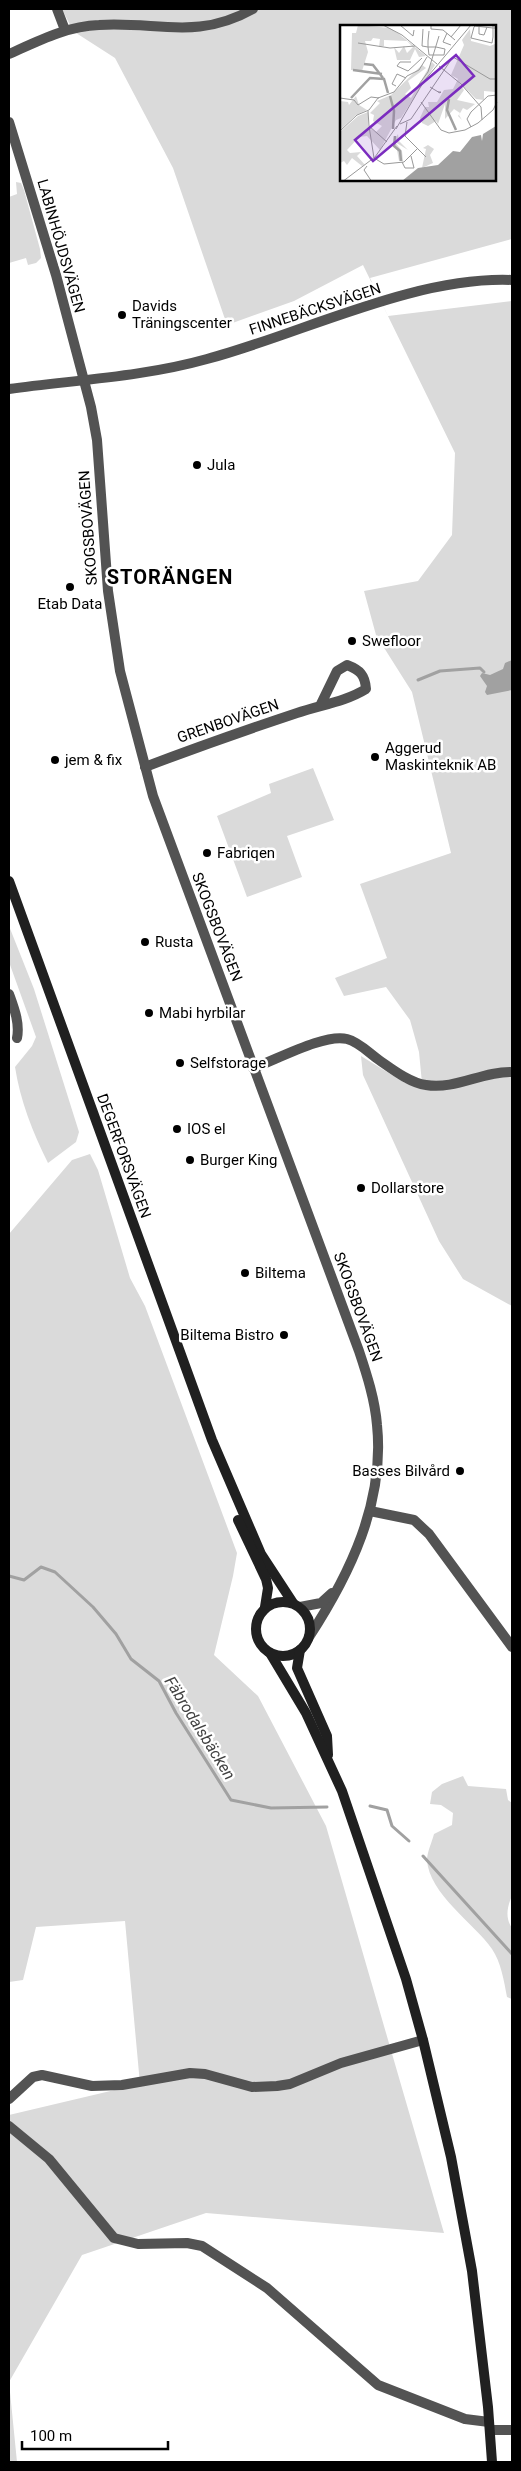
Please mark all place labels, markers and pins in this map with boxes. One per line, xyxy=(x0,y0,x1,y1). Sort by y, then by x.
place label: Davids Träningscenter xyxy=(132,297,232,332)
marker: Davids Träningscenter xyxy=(116,309,128,321)
place label: Jula xyxy=(207,456,235,474)
marker: Jula xyxy=(191,459,203,471)
marker: Etab Data xyxy=(64,581,76,593)
place label: Etab Data xyxy=(38,595,102,613)
place label: Swefloor xyxy=(362,632,421,650)
marker: Swefloor xyxy=(346,635,358,647)
place label: Aggerud Maskinteknik AB xyxy=(385,739,496,774)
place label: jem & fix xyxy=(64,751,123,769)
marker: Aggerud Maskinteknik AB xyxy=(369,751,381,763)
marker: jem & fix xyxy=(49,754,61,766)
place label: Fabriqen xyxy=(217,844,275,862)
marker: Fabriqen xyxy=(201,847,213,859)
place label: Rusta xyxy=(155,933,193,951)
marker: Rusta xyxy=(139,936,151,948)
place label: Mabi hyrbilar xyxy=(159,1004,245,1022)
marker: Mabi hyrbilar xyxy=(143,1007,155,1019)
place label: Selfstorage xyxy=(190,1054,266,1072)
marker: Selfstorage xyxy=(174,1057,186,1069)
place label: IOS el xyxy=(187,1120,226,1138)
marker: IOS el xyxy=(171,1123,183,1135)
place label: Burger King xyxy=(200,1151,278,1169)
marker: Burger King xyxy=(184,1154,196,1166)
place label: Dollarstore xyxy=(371,1179,444,1197)
marker: Dollarstore xyxy=(355,1182,367,1194)
place label: Biltema xyxy=(255,1264,306,1282)
marker: Biltema xyxy=(239,1267,251,1279)
place label: Biltema Bistro xyxy=(180,1326,274,1344)
marker: Biltema Bistro xyxy=(278,1329,290,1341)
place label: Basses Bilvård xyxy=(352,1462,450,1480)
marker: Basses Bilvård xyxy=(454,1465,466,1477)

